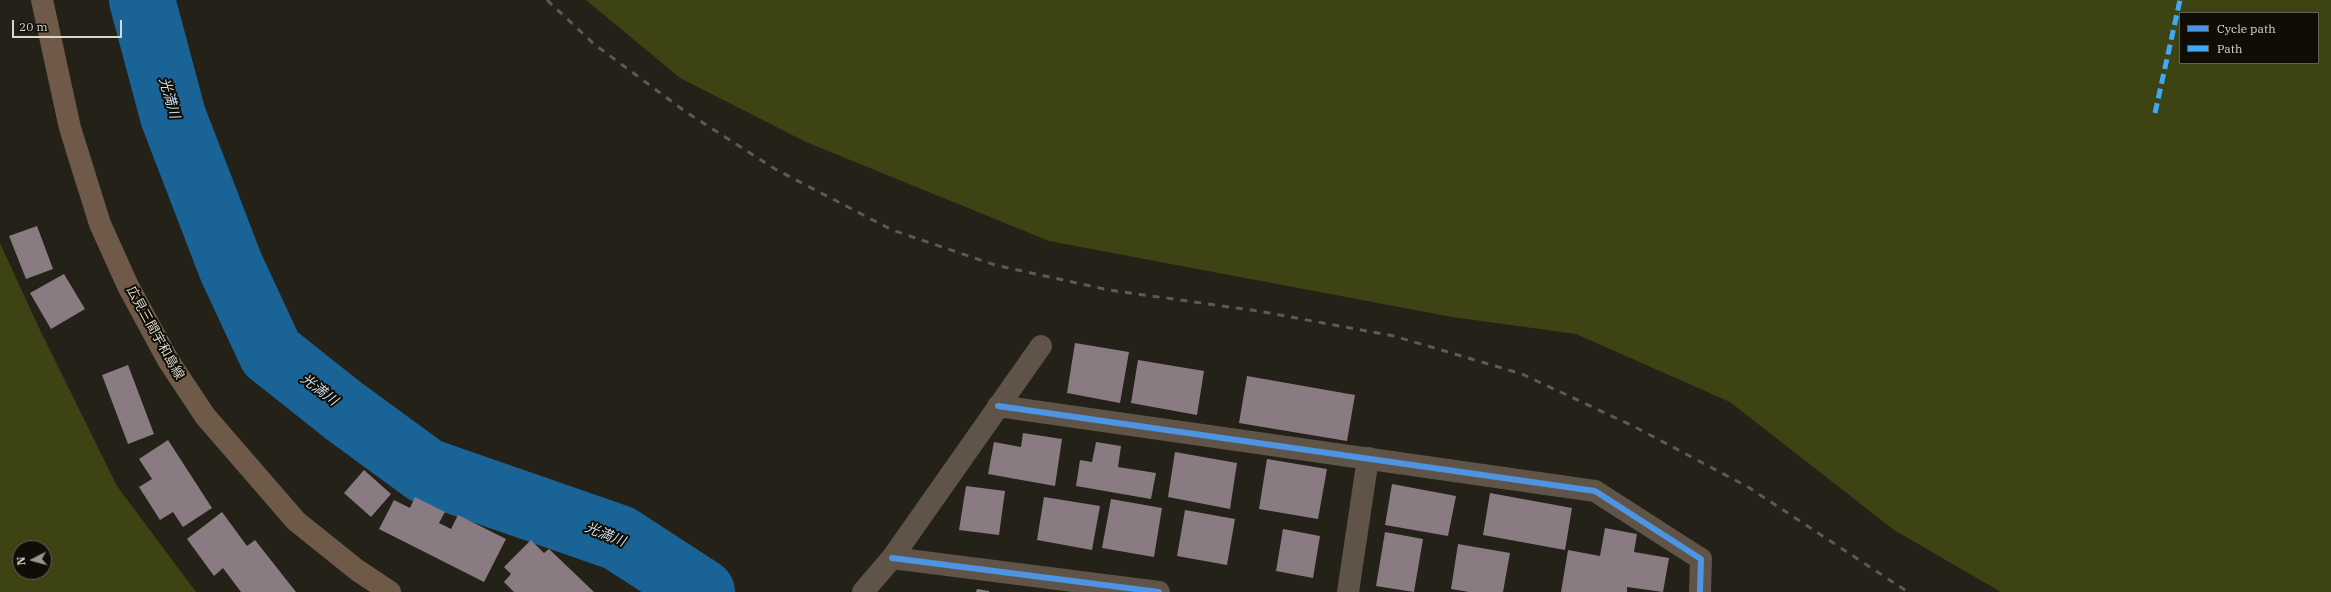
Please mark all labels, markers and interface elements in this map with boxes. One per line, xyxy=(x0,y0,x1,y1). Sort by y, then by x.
scale bar xyxy=(14,12,124,38)
legend xyxy=(2179,12,2319,64)
text: 20 m xyxy=(19,19,48,34)
text: Cycle path xyxy=(2217,21,2276,36)
text: Path xyxy=(2217,41,2242,56)
water label: 光満川 xyxy=(155,75,183,121)
street label: 広見三間宇和島線 xyxy=(123,284,187,382)
water label: 光満川 xyxy=(297,371,341,409)
water label: 光満川 xyxy=(582,519,628,551)
north arrow xyxy=(12,540,52,580)
text: N xyxy=(14,556,28,566)

